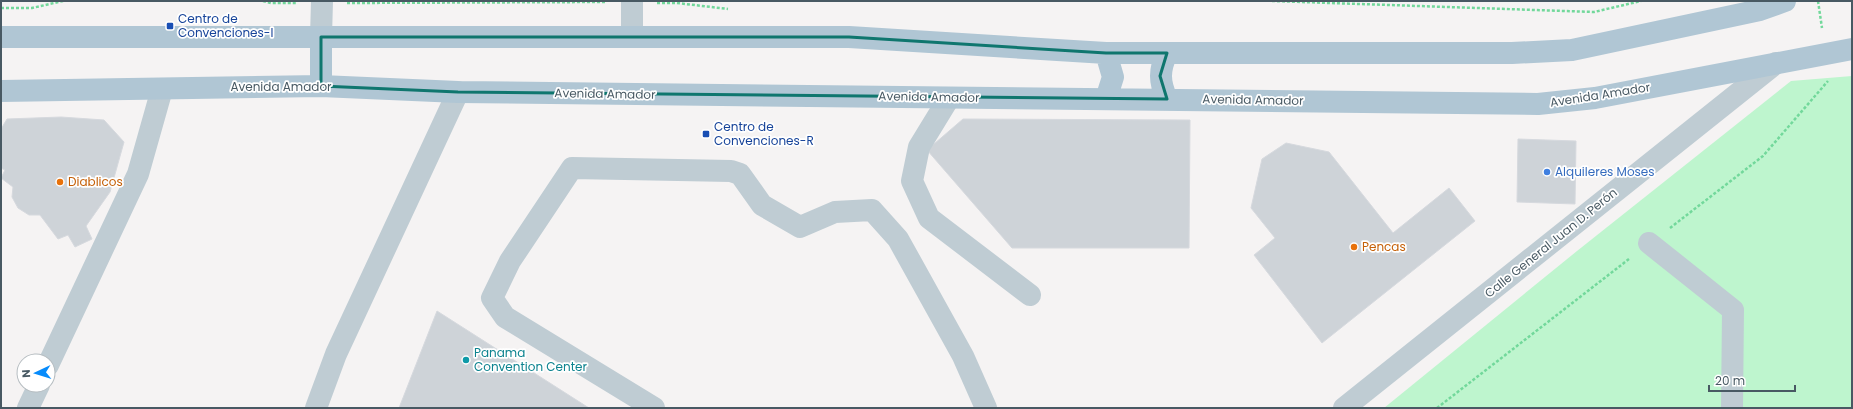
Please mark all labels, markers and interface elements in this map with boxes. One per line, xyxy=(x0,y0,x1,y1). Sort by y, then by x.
place label: Centro de Convenciones-I xyxy=(178,10,273,41)
marker: Centro de Convenciones-I xyxy=(165,21,175,31)
street label: Avenida Amador xyxy=(230,78,332,95)
street label: Avenida Amador xyxy=(1549,78,1652,111)
street label: Avenida Amador xyxy=(554,84,656,103)
street label: Avenida Amador xyxy=(878,87,980,106)
street label: Avenida Amador xyxy=(1202,90,1304,109)
place label: Centro de Convenciones-R xyxy=(714,118,814,149)
marker: Centro de Convenciones-R xyxy=(701,129,711,139)
place label: Alquileres Moses xyxy=(1555,163,1655,180)
marker: Alquileres Moses xyxy=(1542,167,1552,177)
place label: Diablicos xyxy=(68,173,123,190)
marker: Diablicos xyxy=(55,177,65,187)
street label: Calle General Juan D. Perón xyxy=(1481,184,1621,301)
place label: Pencas xyxy=(1362,238,1406,255)
marker: Pencas xyxy=(1349,242,1359,252)
place label: Panama Convention Center xyxy=(474,344,588,375)
north arrow xyxy=(16,353,56,393)
marker: Panama Convention Center xyxy=(461,355,471,365)
scale bar xyxy=(1709,367,1795,393)
text: N xyxy=(18,369,34,378)
text: 20 m xyxy=(1715,372,1745,389)

